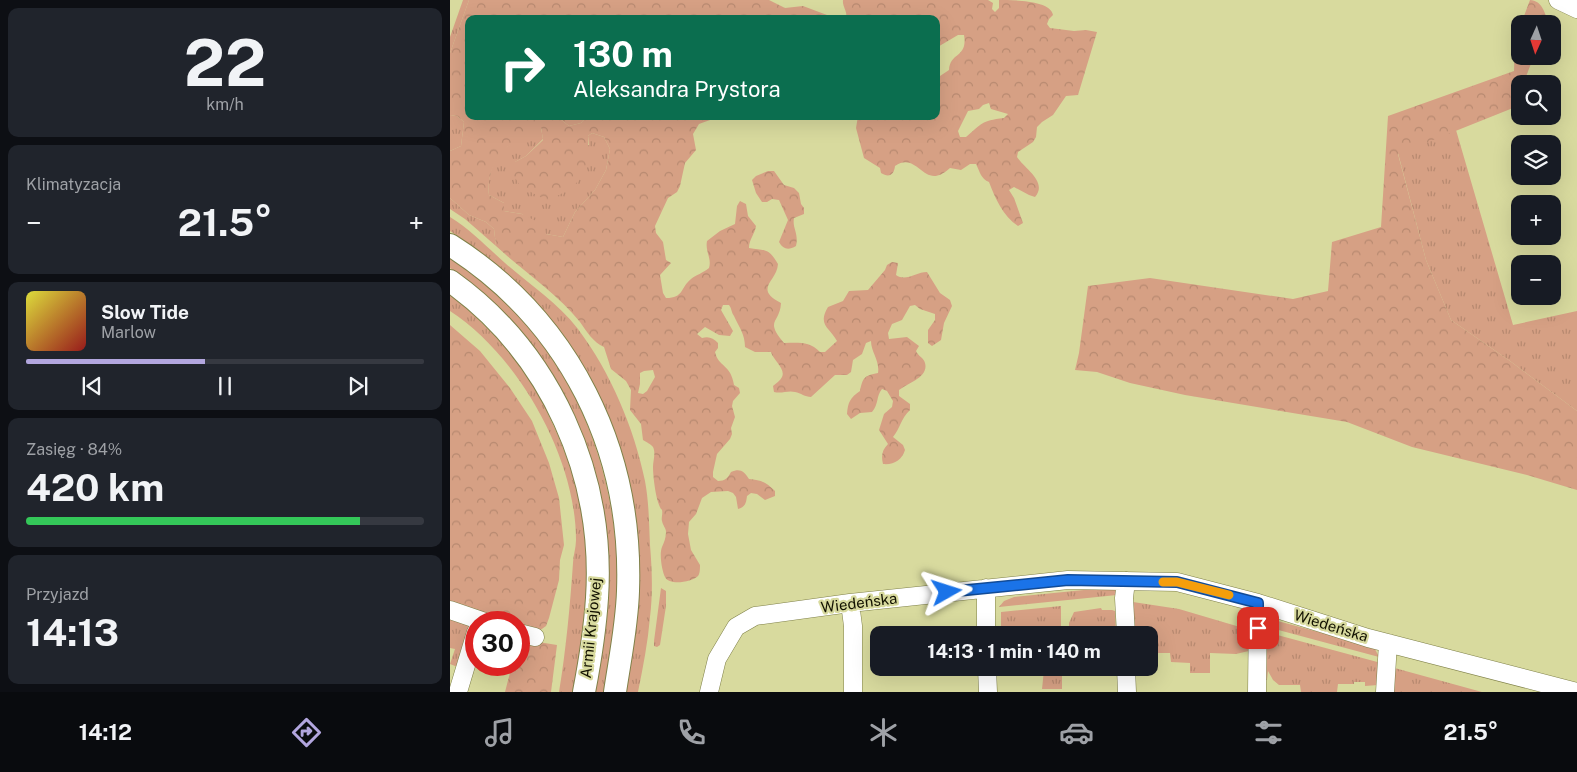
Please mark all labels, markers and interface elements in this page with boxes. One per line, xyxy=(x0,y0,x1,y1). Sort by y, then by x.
north arrow xyxy=(1511,15,1561,65)
map controls xyxy=(1511,15,1561,305)
text: 22 xyxy=(184,24,266,101)
text: 130 m xyxy=(573,34,673,75)
icon: right xyxy=(490,35,555,100)
button: search xyxy=(1511,75,1561,125)
text: Aleksandra Prystora xyxy=(573,76,781,102)
text: km/h xyxy=(206,95,244,114)
button: layers xyxy=(1511,135,1561,185)
text: Klimatyzacja xyxy=(26,175,121,194)
button: + xyxy=(1511,195,1561,245)
text: 21.5° xyxy=(178,200,272,245)
text: − xyxy=(26,206,42,239)
text: + xyxy=(408,206,424,239)
button: − xyxy=(1511,255,1561,305)
text: Slow Tide xyxy=(101,301,189,323)
text: Marlow xyxy=(101,323,156,342)
icon: previous xyxy=(78,372,106,400)
icon: pause xyxy=(211,372,239,400)
icon: next xyxy=(344,372,372,400)
text: Zasięg · 84% xyxy=(26,440,122,459)
text: 420 km xyxy=(26,465,164,510)
position arrow xyxy=(920,565,972,617)
street label: Armii Krajowej xyxy=(577,577,604,679)
text: Przyjazd xyxy=(26,585,89,604)
street label: Wiedeńska xyxy=(820,589,898,616)
street label: Wiedeńska xyxy=(1292,606,1370,645)
pin xyxy=(1237,607,1279,649)
text: 14:13 xyxy=(26,610,119,655)
speed limit sign: 30 xyxy=(465,611,530,676)
icon: arrive xyxy=(1244,614,1272,642)
text: 14:13 · 1 min · 140 m xyxy=(927,640,1101,662)
icon: directions xyxy=(289,715,324,750)
icon: music xyxy=(482,715,517,750)
icon: phone xyxy=(674,715,709,750)
icon: climate xyxy=(866,715,901,750)
icon: car xyxy=(1059,715,1094,750)
icon: filters xyxy=(1251,715,1286,750)
text: 14:12 xyxy=(79,719,132,745)
text: 21.5° xyxy=(1444,719,1498,745)

